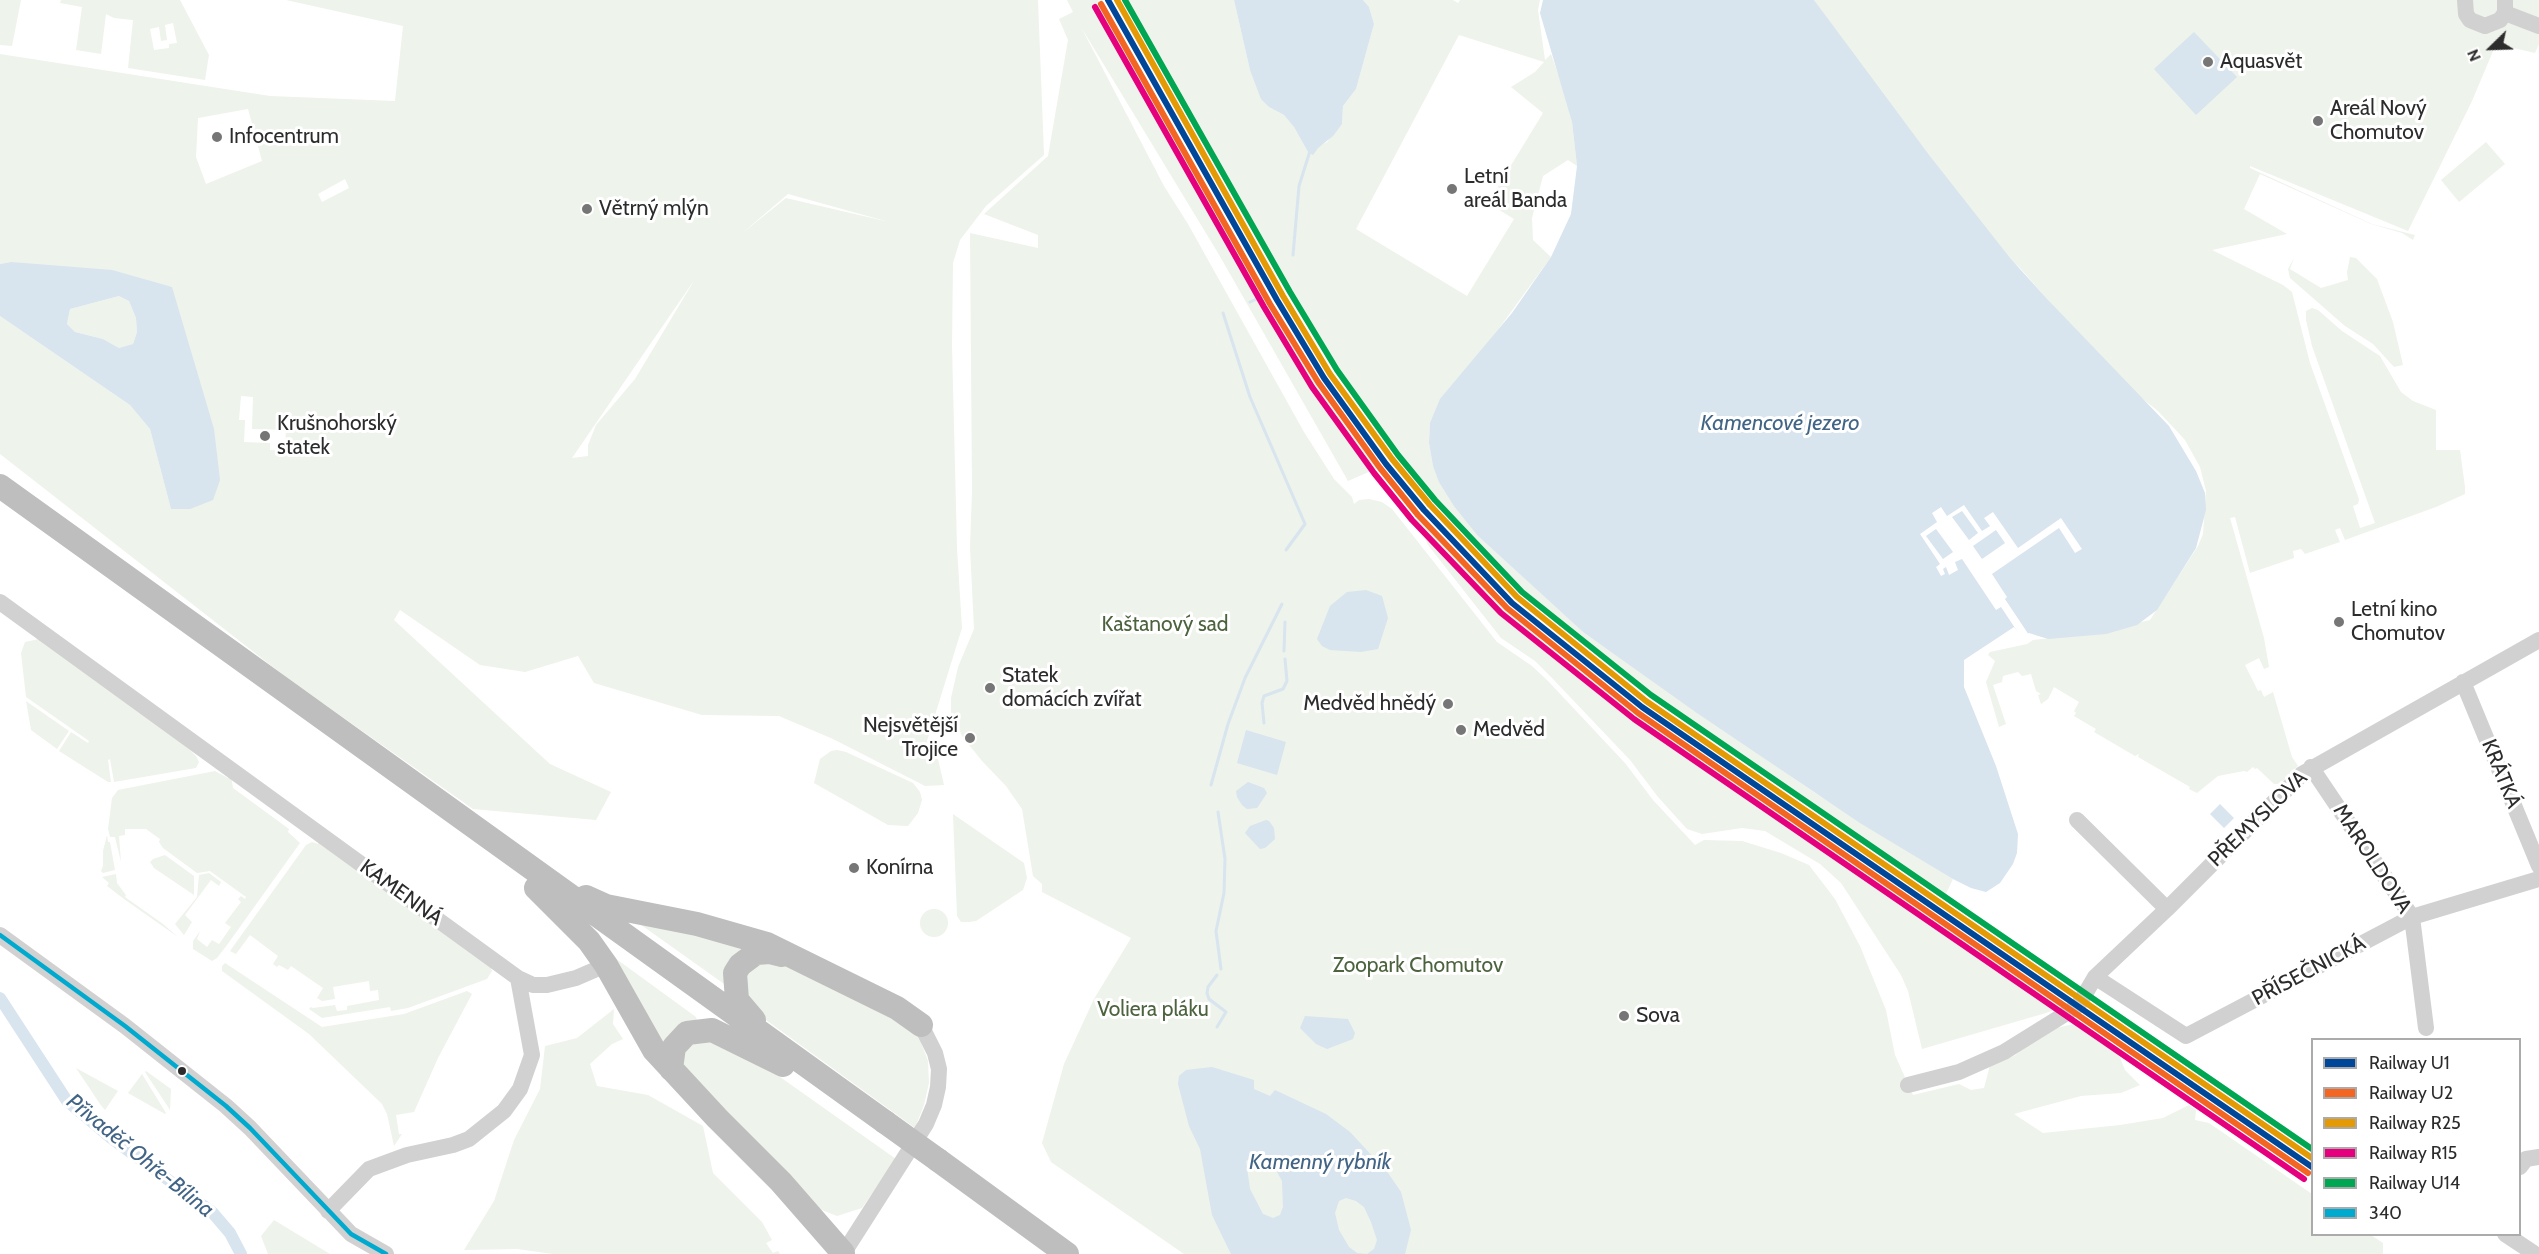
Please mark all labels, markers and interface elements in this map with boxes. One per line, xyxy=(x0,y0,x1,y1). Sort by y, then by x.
north arrow xyxy=(2461,18,2521,78)
text: N xyxy=(2463,46,2485,64)
place label: Aquasvět xyxy=(2220,49,2302,75)
marker: Aquasvět xyxy=(2201,55,2215,69)
place label: Areál Nový Chomutov xyxy=(2330,96,2427,146)
marker: Areál Nový Chomutov xyxy=(2311,114,2325,128)
place label: Infocentrum xyxy=(229,124,339,150)
marker: Infocentrum xyxy=(210,130,224,144)
place label: Letní areál Banda xyxy=(1464,164,1567,214)
marker: Letní areál Banda xyxy=(1445,182,1459,196)
place label: Větrný mlýn xyxy=(599,196,709,222)
marker: Větrný mlýn xyxy=(580,202,594,216)
place label: Krušnohorský statek xyxy=(277,411,397,461)
water label: Kamencové jezero xyxy=(1700,411,1860,437)
marker: Krušnohorský statek xyxy=(258,429,272,443)
place label: Letní kino Chomutov xyxy=(2351,597,2445,647)
park label: Kaštanový sad xyxy=(1101,612,1229,638)
marker: Letní kino Chomutov xyxy=(2332,615,2346,629)
place label: Statek domácích zvířat xyxy=(1002,663,1142,713)
marker: Statek domácích zvířat xyxy=(983,681,997,695)
place label: Medvěd hnědý xyxy=(1303,691,1436,717)
marker: Medvěd hnědý xyxy=(1441,697,1455,711)
place label: Nejsvětější Trojice xyxy=(863,713,958,763)
place label: Medvěd xyxy=(1473,717,1545,743)
marker: Medvěd xyxy=(1454,723,1468,737)
marker: Nejsvětější Trojice xyxy=(963,731,977,745)
street label: KRÁTKÁ xyxy=(2476,736,2526,812)
street label: PŘEMYSLOVA xyxy=(2203,766,2313,872)
street label: MAROLDOVA xyxy=(2327,800,2417,918)
street label: KAMENNÁ xyxy=(355,855,447,931)
place label: Konírna xyxy=(866,855,933,881)
marker: Konírna xyxy=(847,861,861,875)
street label: PŘÍSEČNICKÁ xyxy=(2248,931,2370,1011)
park label: Zoopark Chomutov xyxy=(1333,953,1503,979)
park label: Voliera pláku xyxy=(1097,997,1209,1023)
place label: Sova xyxy=(1636,1003,1680,1029)
marker: Sova xyxy=(1617,1009,1631,1023)
legend xyxy=(2311,1038,2521,1236)
text: Railway U1 xyxy=(2369,1052,2450,1074)
unlabelled marker xyxy=(176,1065,188,1077)
text: Railway U2 xyxy=(2369,1082,2453,1104)
water label: Přivaděč Ohře-Bílina xyxy=(61,1088,219,1224)
text: Railway R25 xyxy=(2369,1112,2461,1134)
text: Railway R15 xyxy=(2369,1142,2457,1164)
water label: Kamenný rybník xyxy=(1249,1150,1391,1176)
text: Railway U14 xyxy=(2369,1172,2460,1194)
text: 340 xyxy=(2369,1202,2402,1224)

